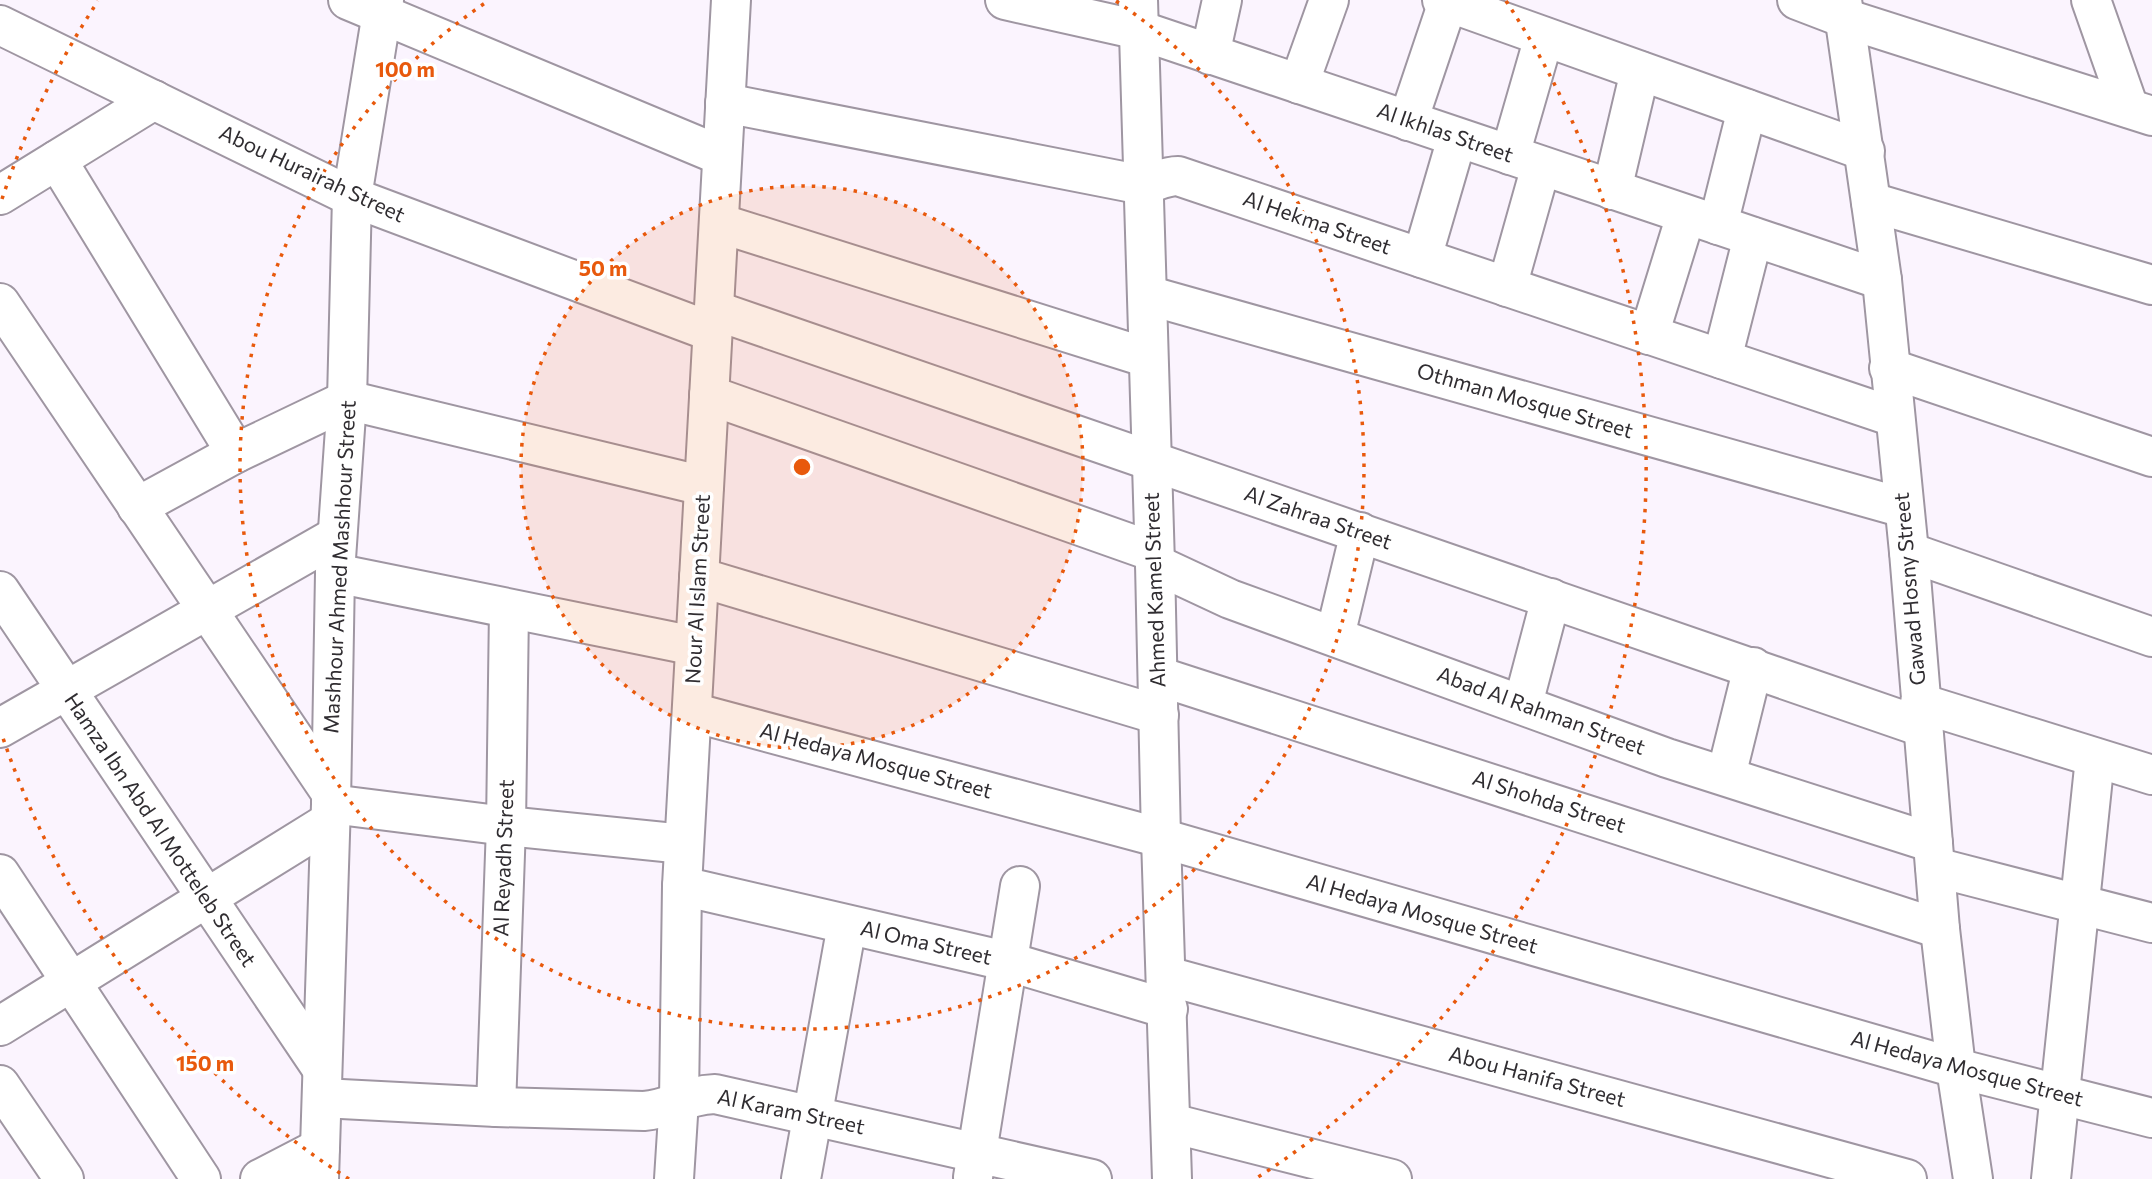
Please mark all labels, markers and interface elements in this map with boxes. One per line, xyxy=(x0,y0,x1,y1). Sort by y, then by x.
text: 100 m xyxy=(375,56,435,81)
street label: Al Ikhlas Street xyxy=(1374,97,1517,167)
street label: Abou Hurairah Street xyxy=(216,119,409,227)
street label: Al Hekma Street xyxy=(1240,185,1395,259)
text: 50 m xyxy=(579,255,627,280)
street label: Othman Mosque Street xyxy=(1415,357,1636,442)
street label: Mashhour Ahmed Mashhour Street xyxy=(317,400,360,734)
centre of rings xyxy=(790,455,814,479)
street label: Al Zahraa Street xyxy=(1241,480,1396,554)
street label: Ahmed Kamel Street xyxy=(1138,492,1169,688)
street label: Gawad Hosny Street xyxy=(1888,492,1929,687)
street label: Nour Al Islam Street xyxy=(679,493,714,684)
street label: Abad Al Rahman Street xyxy=(1434,660,1649,759)
street label: Hamza Ibn Abd Al Motteleb Street xyxy=(60,688,262,971)
street label: Al Hedaya Mosque Street xyxy=(757,716,995,803)
street label: Al Shohda Street xyxy=(1470,764,1629,837)
street label: Al Reyadh Street xyxy=(487,779,518,937)
street label: Al Hedaya Mosque Street xyxy=(1304,868,1541,958)
street label: Al Oma Street xyxy=(858,914,994,969)
street label: Al Hedaya Mosque Street xyxy=(1848,1024,2086,1111)
street label: Abou Hanifa Street xyxy=(1446,1040,1628,1111)
text: 150 m xyxy=(176,1050,234,1075)
street label: Al Karam Street xyxy=(715,1083,867,1138)

